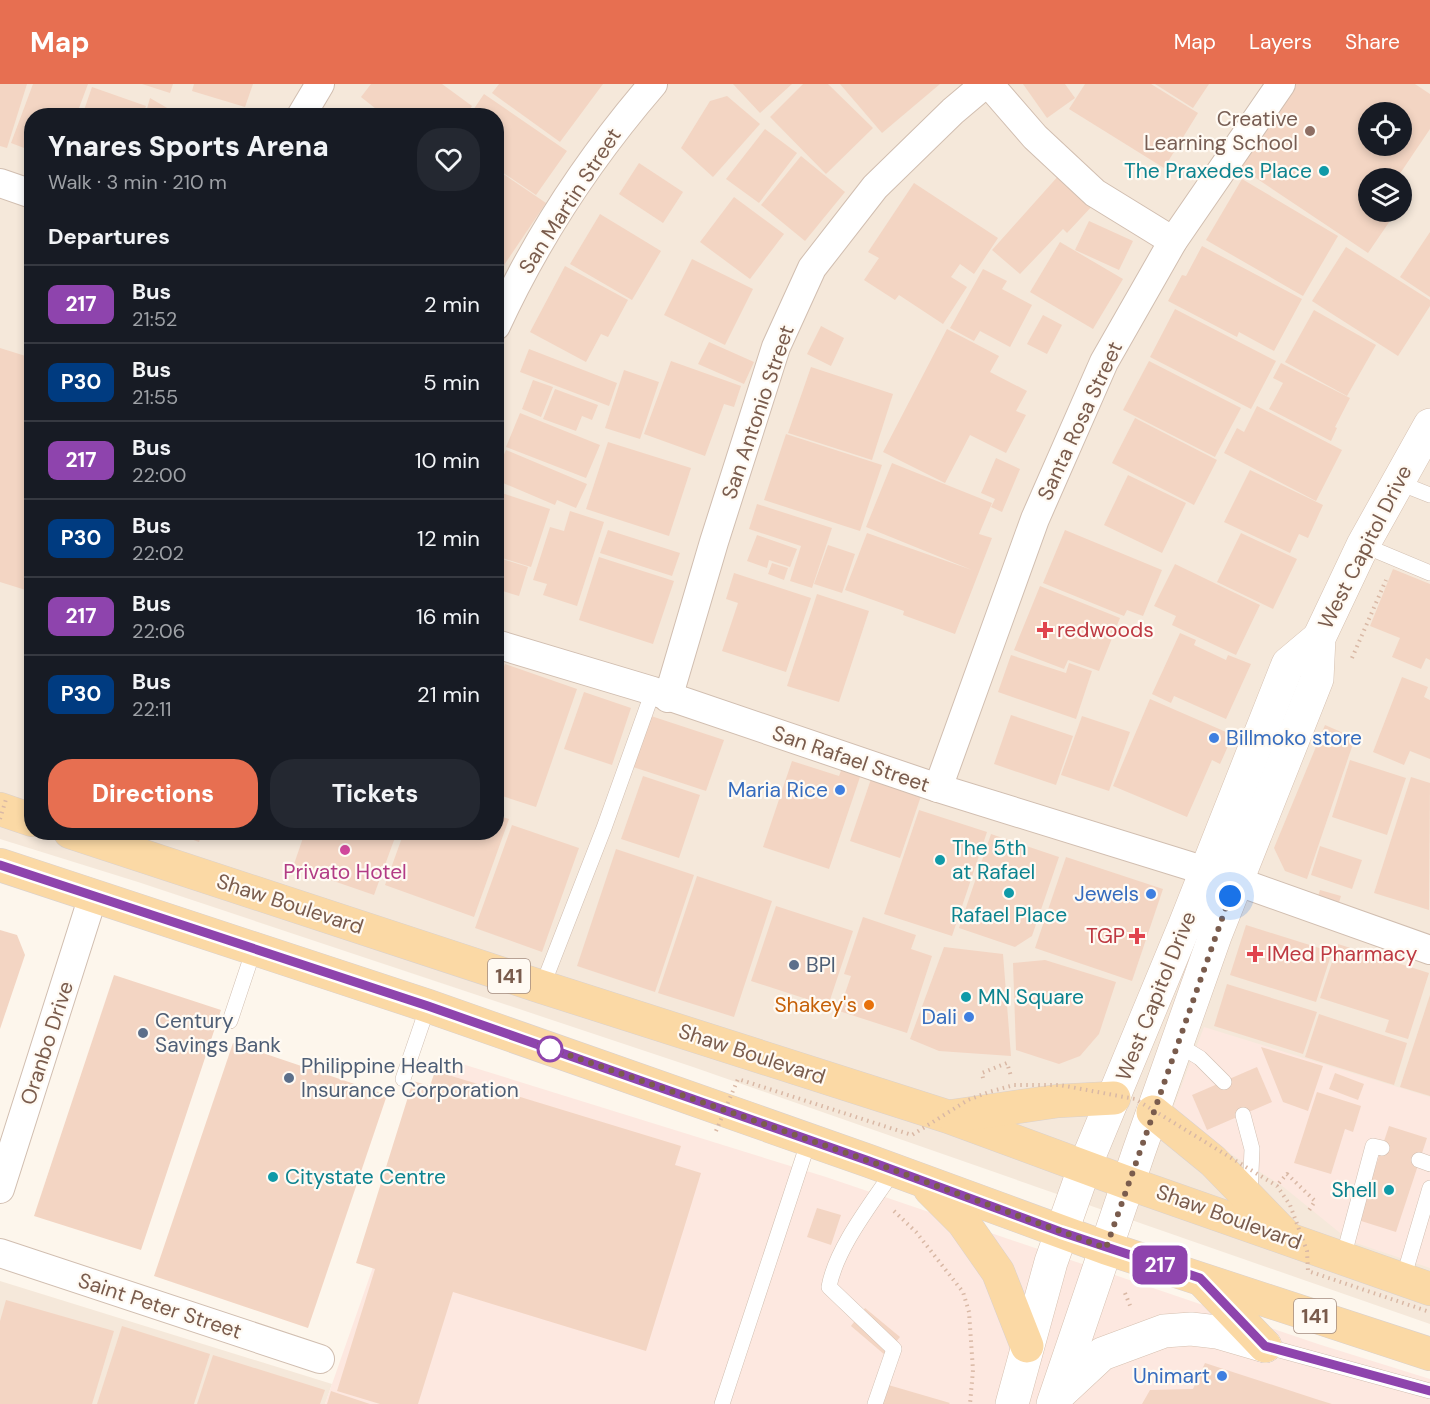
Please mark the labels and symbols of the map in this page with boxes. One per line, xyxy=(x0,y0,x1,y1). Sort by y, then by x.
place label: Creative Learning School xyxy=(1144,105,1298,157)
street label: San Martin Street xyxy=(512,123,628,279)
marker: Creative Learning School xyxy=(1303,124,1317,138)
place label: The Praxedes Place xyxy=(1124,157,1312,185)
marker: The Praxedes Place xyxy=(1317,164,1331,178)
street label: San Antonio Street xyxy=(715,321,801,503)
street label: Santa Rosa Street xyxy=(1031,337,1129,505)
street label: West Capitol Drive xyxy=(1312,460,1418,634)
place label: redwoods xyxy=(1057,616,1154,644)
marker: redwoods xyxy=(1038,623,1052,637)
street label: San Rafael Street xyxy=(769,719,933,799)
place label: Billmoko store xyxy=(1226,724,1362,752)
marker: Billmoko store xyxy=(1207,731,1221,745)
place label: Maria Rice xyxy=(728,776,828,804)
marker: Maria Rice xyxy=(833,783,847,797)
place label: The 5th at Rafael xyxy=(952,834,1035,886)
marker: Privato Hotel xyxy=(338,843,352,857)
marker: The 5th at Rafael xyxy=(933,853,947,867)
place label: Privato Hotel xyxy=(283,858,407,886)
street label: Shaw Boulevard xyxy=(213,867,367,941)
place label: Jewels xyxy=(1074,880,1139,908)
your location xyxy=(1215,881,1245,911)
marker: Rafael Place xyxy=(1002,886,1016,900)
marker: Jewels xyxy=(1144,887,1158,901)
place label: Rafael Place xyxy=(951,901,1067,929)
street label: West Capitol Drive xyxy=(1109,907,1203,1085)
place label: TGP xyxy=(1086,922,1125,950)
marker: TGP xyxy=(1130,929,1144,943)
place label: IMed Pharmacy xyxy=(1267,940,1418,968)
marker: IMed Pharmacy xyxy=(1248,947,1262,961)
place label: BPI xyxy=(806,951,836,979)
marker: BPI xyxy=(787,958,801,972)
road number: 141 xyxy=(488,959,530,993)
street label: Oranbo Drive xyxy=(14,978,80,1108)
place label: MN Square xyxy=(978,983,1084,1011)
marker: MN Square xyxy=(959,990,973,1004)
place label: Shakey's xyxy=(774,991,857,1019)
marker: Shakey's xyxy=(862,998,876,1012)
place label: Dali xyxy=(921,1003,957,1031)
place label: Century Savings Bank xyxy=(155,1007,281,1059)
marker: Dali xyxy=(962,1010,976,1024)
street label: Shaw Boulevard xyxy=(675,1017,829,1091)
marker: Century Savings Bank xyxy=(136,1026,150,1040)
unlabelled marker xyxy=(537,1036,563,1062)
place label: Philippine Health Insurance Corporation xyxy=(301,1052,519,1104)
marker: Philippine Health Insurance Corporation xyxy=(282,1071,296,1085)
place label: Citystate Centre xyxy=(285,1163,446,1191)
marker: Citystate Centre xyxy=(266,1170,280,1184)
place label: Shell xyxy=(1331,1176,1377,1204)
street label: Shaw Boulevard xyxy=(1152,1178,1306,1256)
marker: Shell xyxy=(1382,1183,1396,1197)
line badge: 217 xyxy=(1126,1246,1194,1284)
street label: Saint Peter Street xyxy=(75,1266,245,1346)
road number: 141 xyxy=(1294,1299,1336,1333)
place label: Unimart xyxy=(1133,1362,1210,1390)
marker: Unimart xyxy=(1215,1369,1229,1383)

